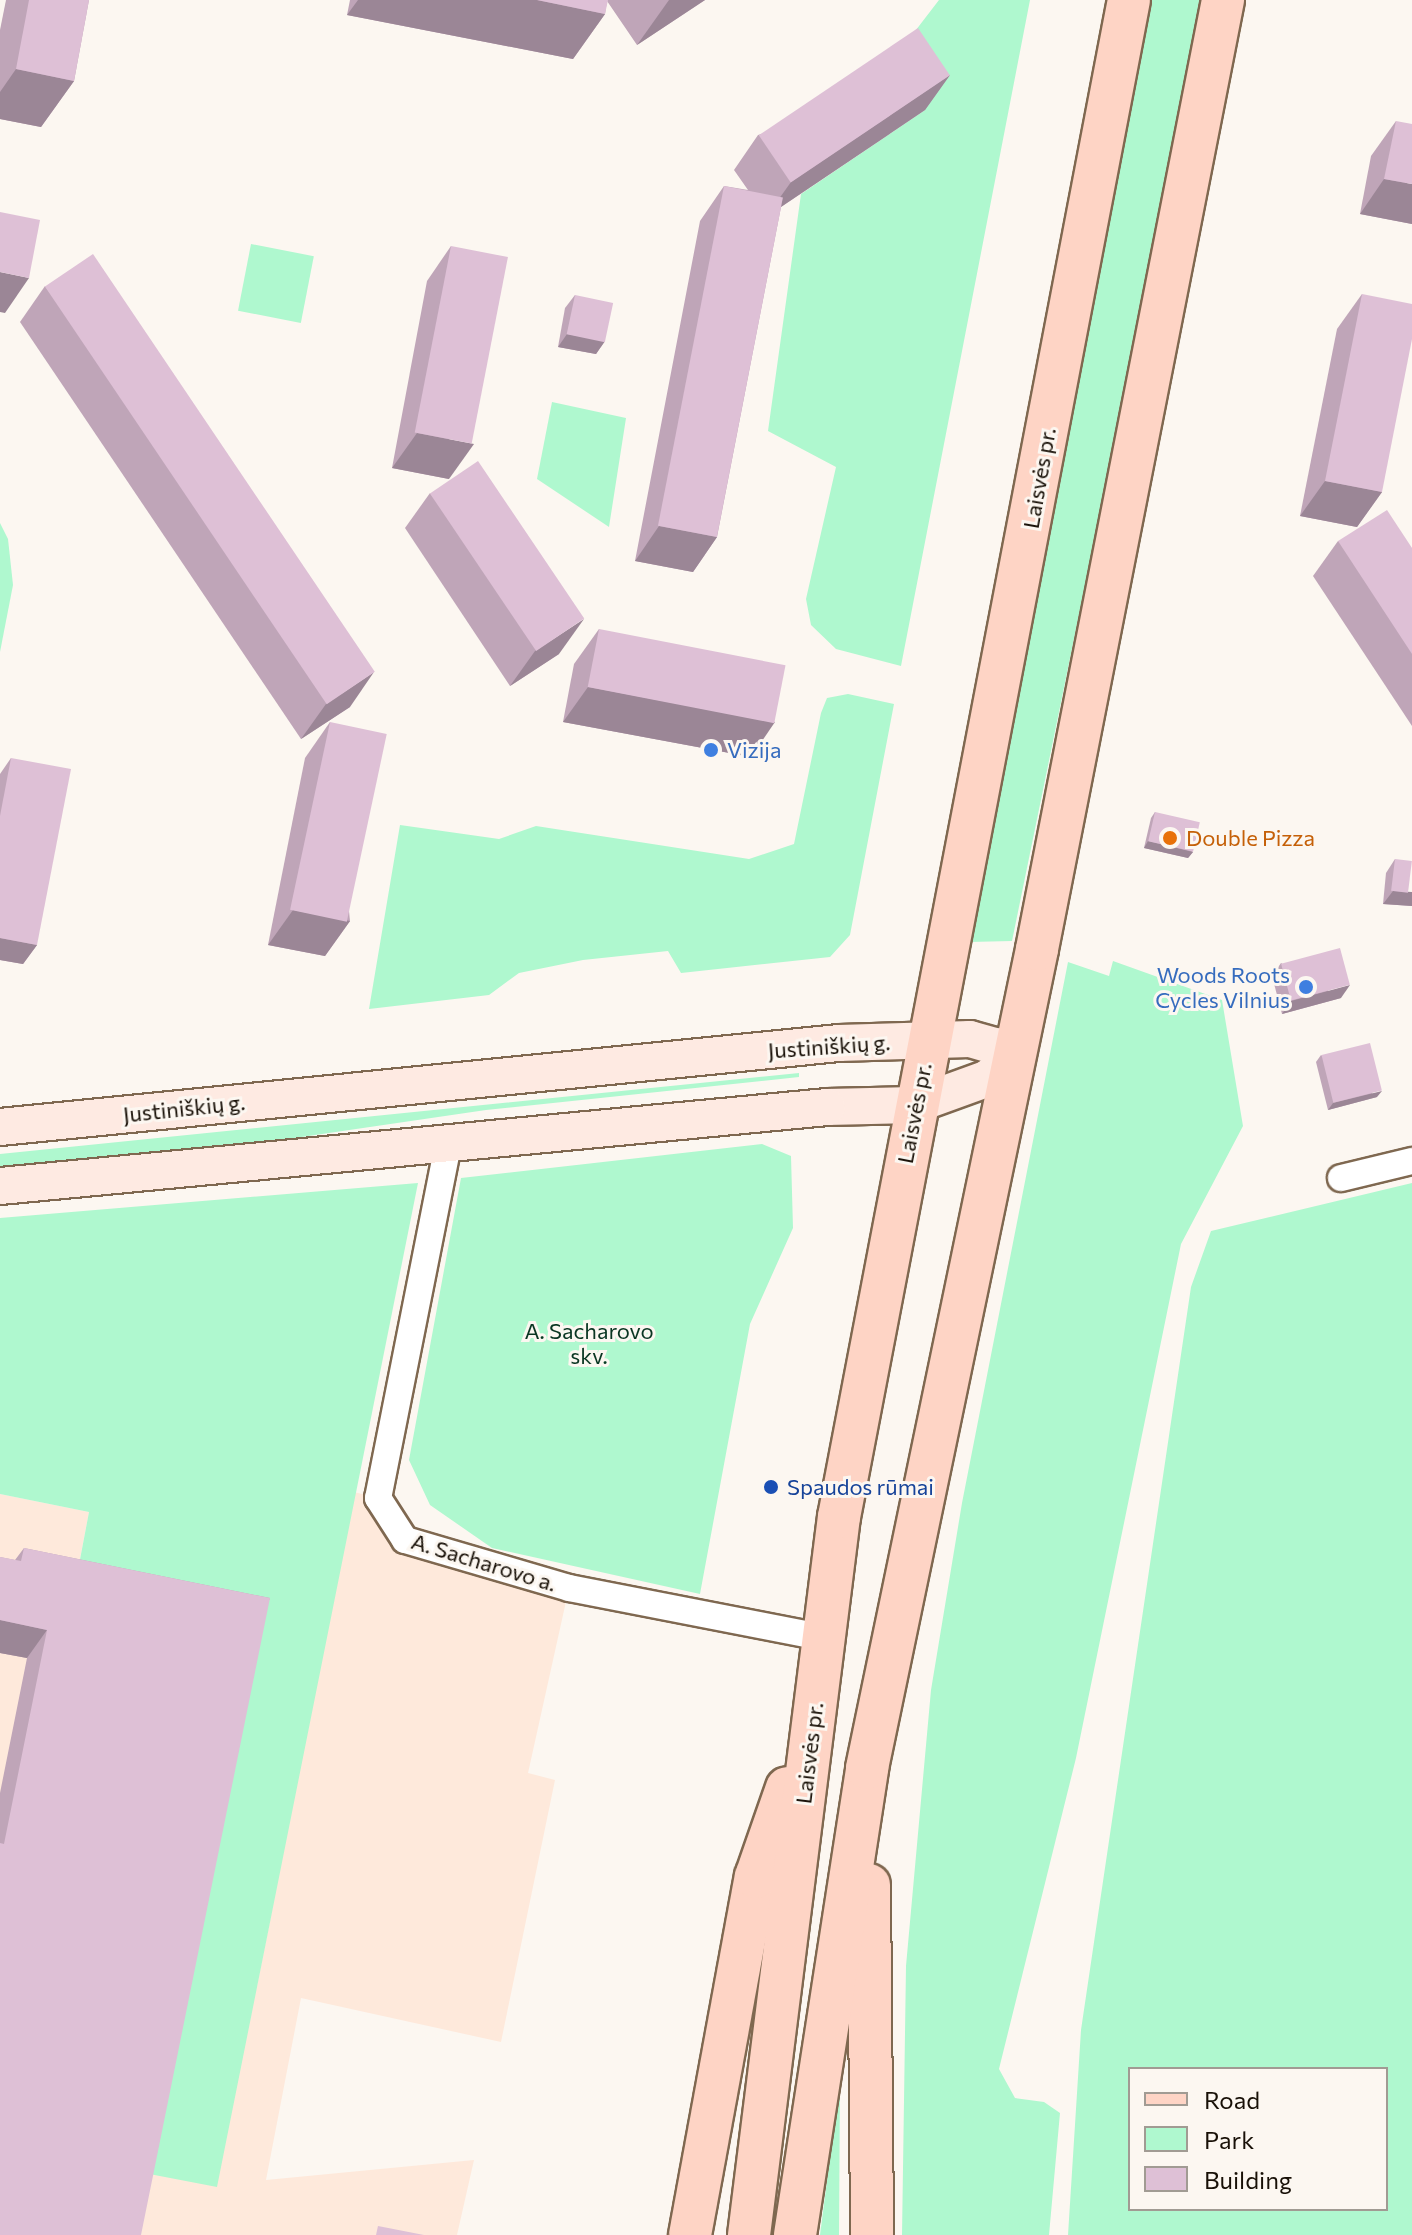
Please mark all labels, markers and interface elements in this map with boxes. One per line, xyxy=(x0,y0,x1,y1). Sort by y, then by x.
street label: Laisvės pr. xyxy=(1017,425,1061,531)
place label: Vizija xyxy=(727,737,781,763)
marker: Vizija xyxy=(702,741,720,759)
place label: Double Pizza xyxy=(1186,825,1315,851)
marker: Double Pizza xyxy=(1161,829,1179,847)
place label: Woods Roots Cycles Vilnius xyxy=(1155,961,1290,1012)
marker: Woods Roots Cycles Vilnius xyxy=(1297,978,1315,996)
street label: Justiniškių g. xyxy=(767,1029,891,1063)
street label: Laisvės pr. xyxy=(891,1060,937,1166)
street label: Justiniškių g. xyxy=(122,1088,246,1128)
park label: A. Sacharovo skv. xyxy=(524,1317,654,1368)
place label: Spaudos rūmai xyxy=(787,1474,934,1500)
marker: Spaudos rūmai xyxy=(762,1478,780,1496)
street label: A. Sacharovo a. xyxy=(408,1527,560,1597)
street label: Laisvės pr. xyxy=(790,1701,828,1805)
legend xyxy=(1128,2067,1388,2211)
text: Road xyxy=(1204,2085,1260,2114)
text: Park xyxy=(1204,2125,1254,2154)
text: Building xyxy=(1204,2165,1292,2194)

